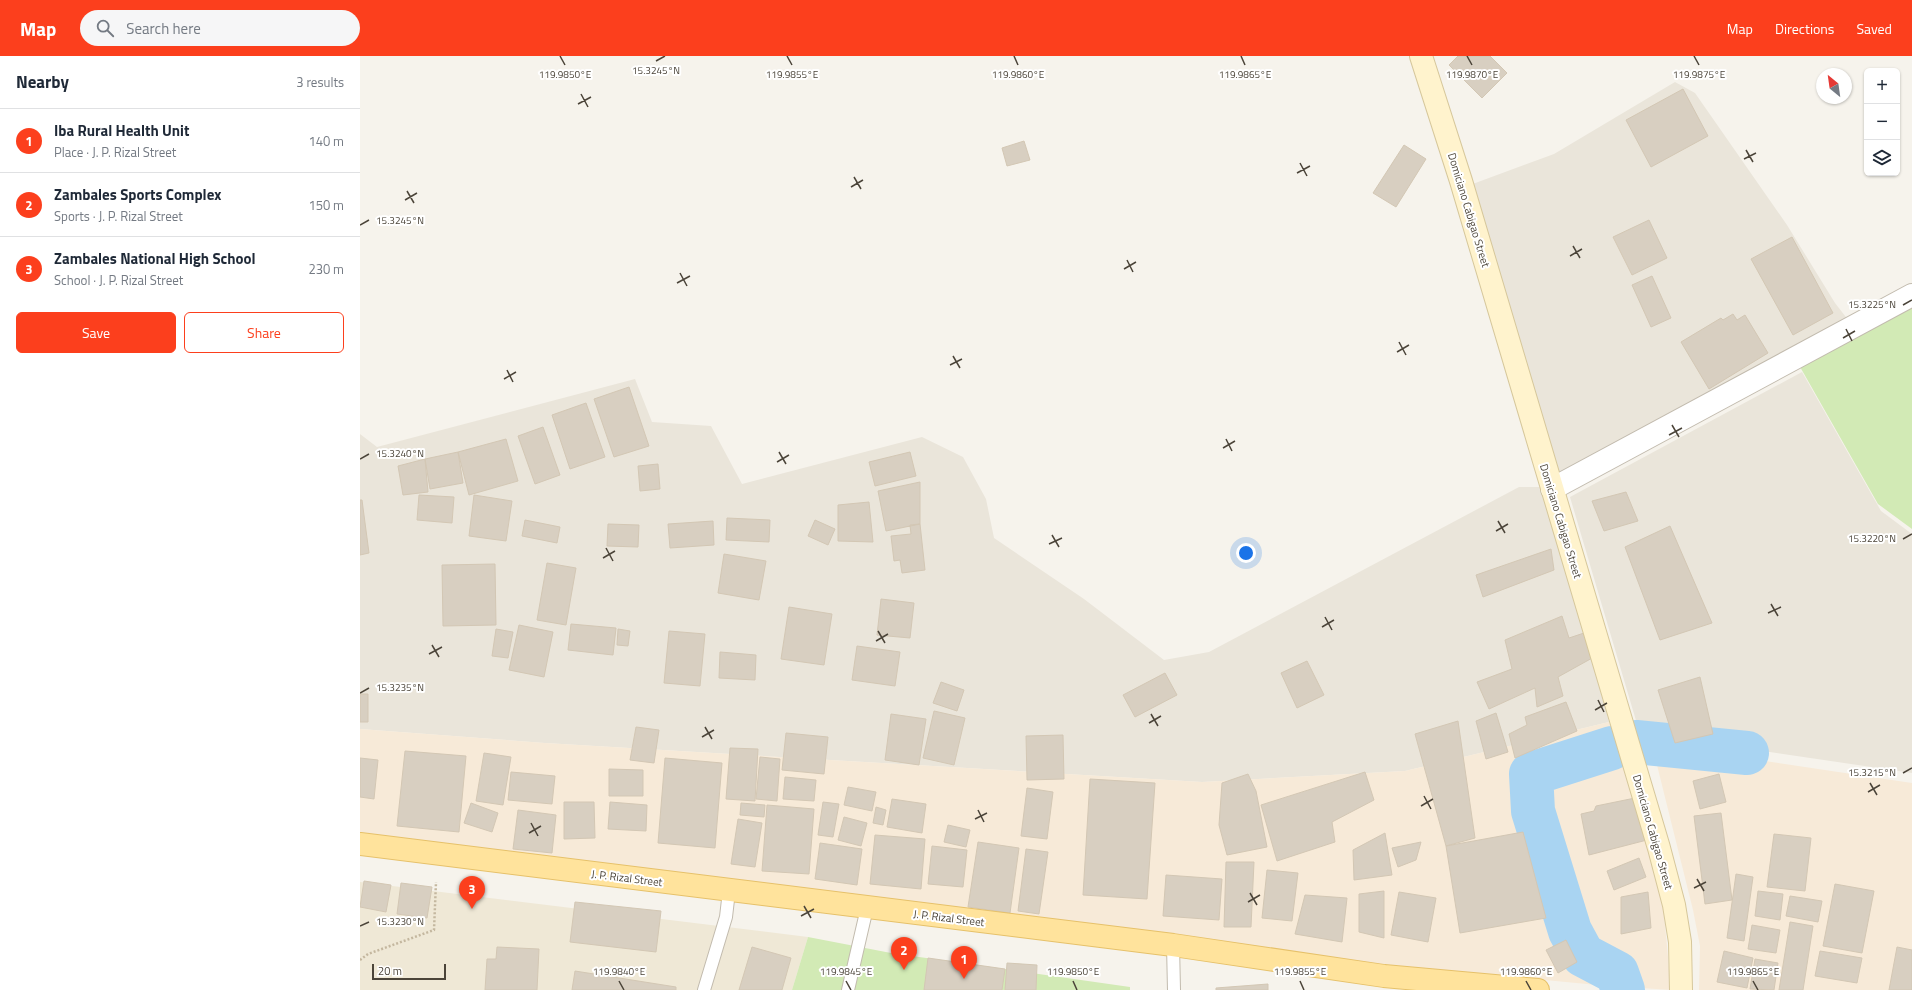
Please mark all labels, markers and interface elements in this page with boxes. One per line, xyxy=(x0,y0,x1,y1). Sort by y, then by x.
search box xyxy=(80,10,360,46)
text: Map xyxy=(20,14,56,43)
icon: search xyxy=(94,17,116,39)
text: Search here xyxy=(126,17,201,40)
text: Map xyxy=(1727,18,1753,39)
text: Directions xyxy=(1775,18,1834,39)
text: Saved xyxy=(1856,18,1892,39)
text: 15.3245°N xyxy=(632,63,680,78)
text: 119.9850°E xyxy=(539,67,592,82)
text: 119.9855°E xyxy=(766,67,819,82)
text: 119.9860°E xyxy=(992,67,1045,82)
text: 119.9865°E xyxy=(1219,67,1272,82)
text: 119.9870°E xyxy=(1446,67,1499,82)
text: 119.9875°E xyxy=(1673,67,1726,82)
north arrow xyxy=(1816,68,1852,104)
map controls xyxy=(1864,68,1900,176)
button: + xyxy=(1864,68,1900,104)
text: Nearby xyxy=(16,69,69,95)
text: 3 results xyxy=(296,72,344,92)
button: − xyxy=(1864,104,1900,140)
text: Iba Rural Health Unit xyxy=(54,119,189,142)
text: 1 xyxy=(25,131,33,151)
text: 140 m xyxy=(308,131,344,151)
button: layers xyxy=(1864,140,1900,176)
text: Place · J. P. Rizal Street xyxy=(54,142,176,162)
street label: Domiciano Cabigao Street xyxy=(1444,151,1494,269)
text: Zambales Sports Complex xyxy=(54,183,221,206)
text: 2 xyxy=(25,195,33,215)
text: 150 m xyxy=(308,195,344,215)
text: Sports · J. P. Rizal Street xyxy=(54,206,183,226)
text: 15.3245°N xyxy=(376,213,424,228)
text: Zambales National High School xyxy=(54,247,256,270)
text: 3 xyxy=(25,259,33,279)
text: 230 m xyxy=(308,259,344,279)
text: School · J. P. Rizal Street xyxy=(54,270,183,290)
text: 15.3225°N xyxy=(1848,297,1896,312)
button: Save xyxy=(16,312,176,353)
button: Share xyxy=(184,312,344,353)
text: 15.3240°N xyxy=(376,446,424,461)
street label: Domiciano Cabigao Street xyxy=(1536,462,1586,580)
text: 15.3220°N xyxy=(1848,531,1896,546)
your location xyxy=(1236,543,1256,563)
text: 15.3235°N xyxy=(376,680,424,695)
text: 15.3215°N xyxy=(1848,765,1896,780)
street label: Domiciano Cabigao Street xyxy=(1629,773,1677,891)
street label: J. P. Rizal Street xyxy=(591,866,664,890)
pin: 3 xyxy=(459,876,485,909)
street label: J. P. Rizal Street xyxy=(913,906,986,930)
text: 15.3230°N xyxy=(376,914,424,929)
pin: 2 xyxy=(891,937,917,970)
pin: 1 xyxy=(951,946,977,979)
scale bar xyxy=(372,962,446,981)
text: 20 m xyxy=(378,963,402,979)
text: 119.9840°E xyxy=(593,964,646,979)
text: 119.9845°E xyxy=(820,964,873,979)
text: 119.9850°E xyxy=(1047,964,1100,979)
text: 119.9855°E xyxy=(1274,964,1327,979)
text: 119.9860°E xyxy=(1500,964,1553,979)
text: 119.9865°E xyxy=(1727,964,1780,979)

